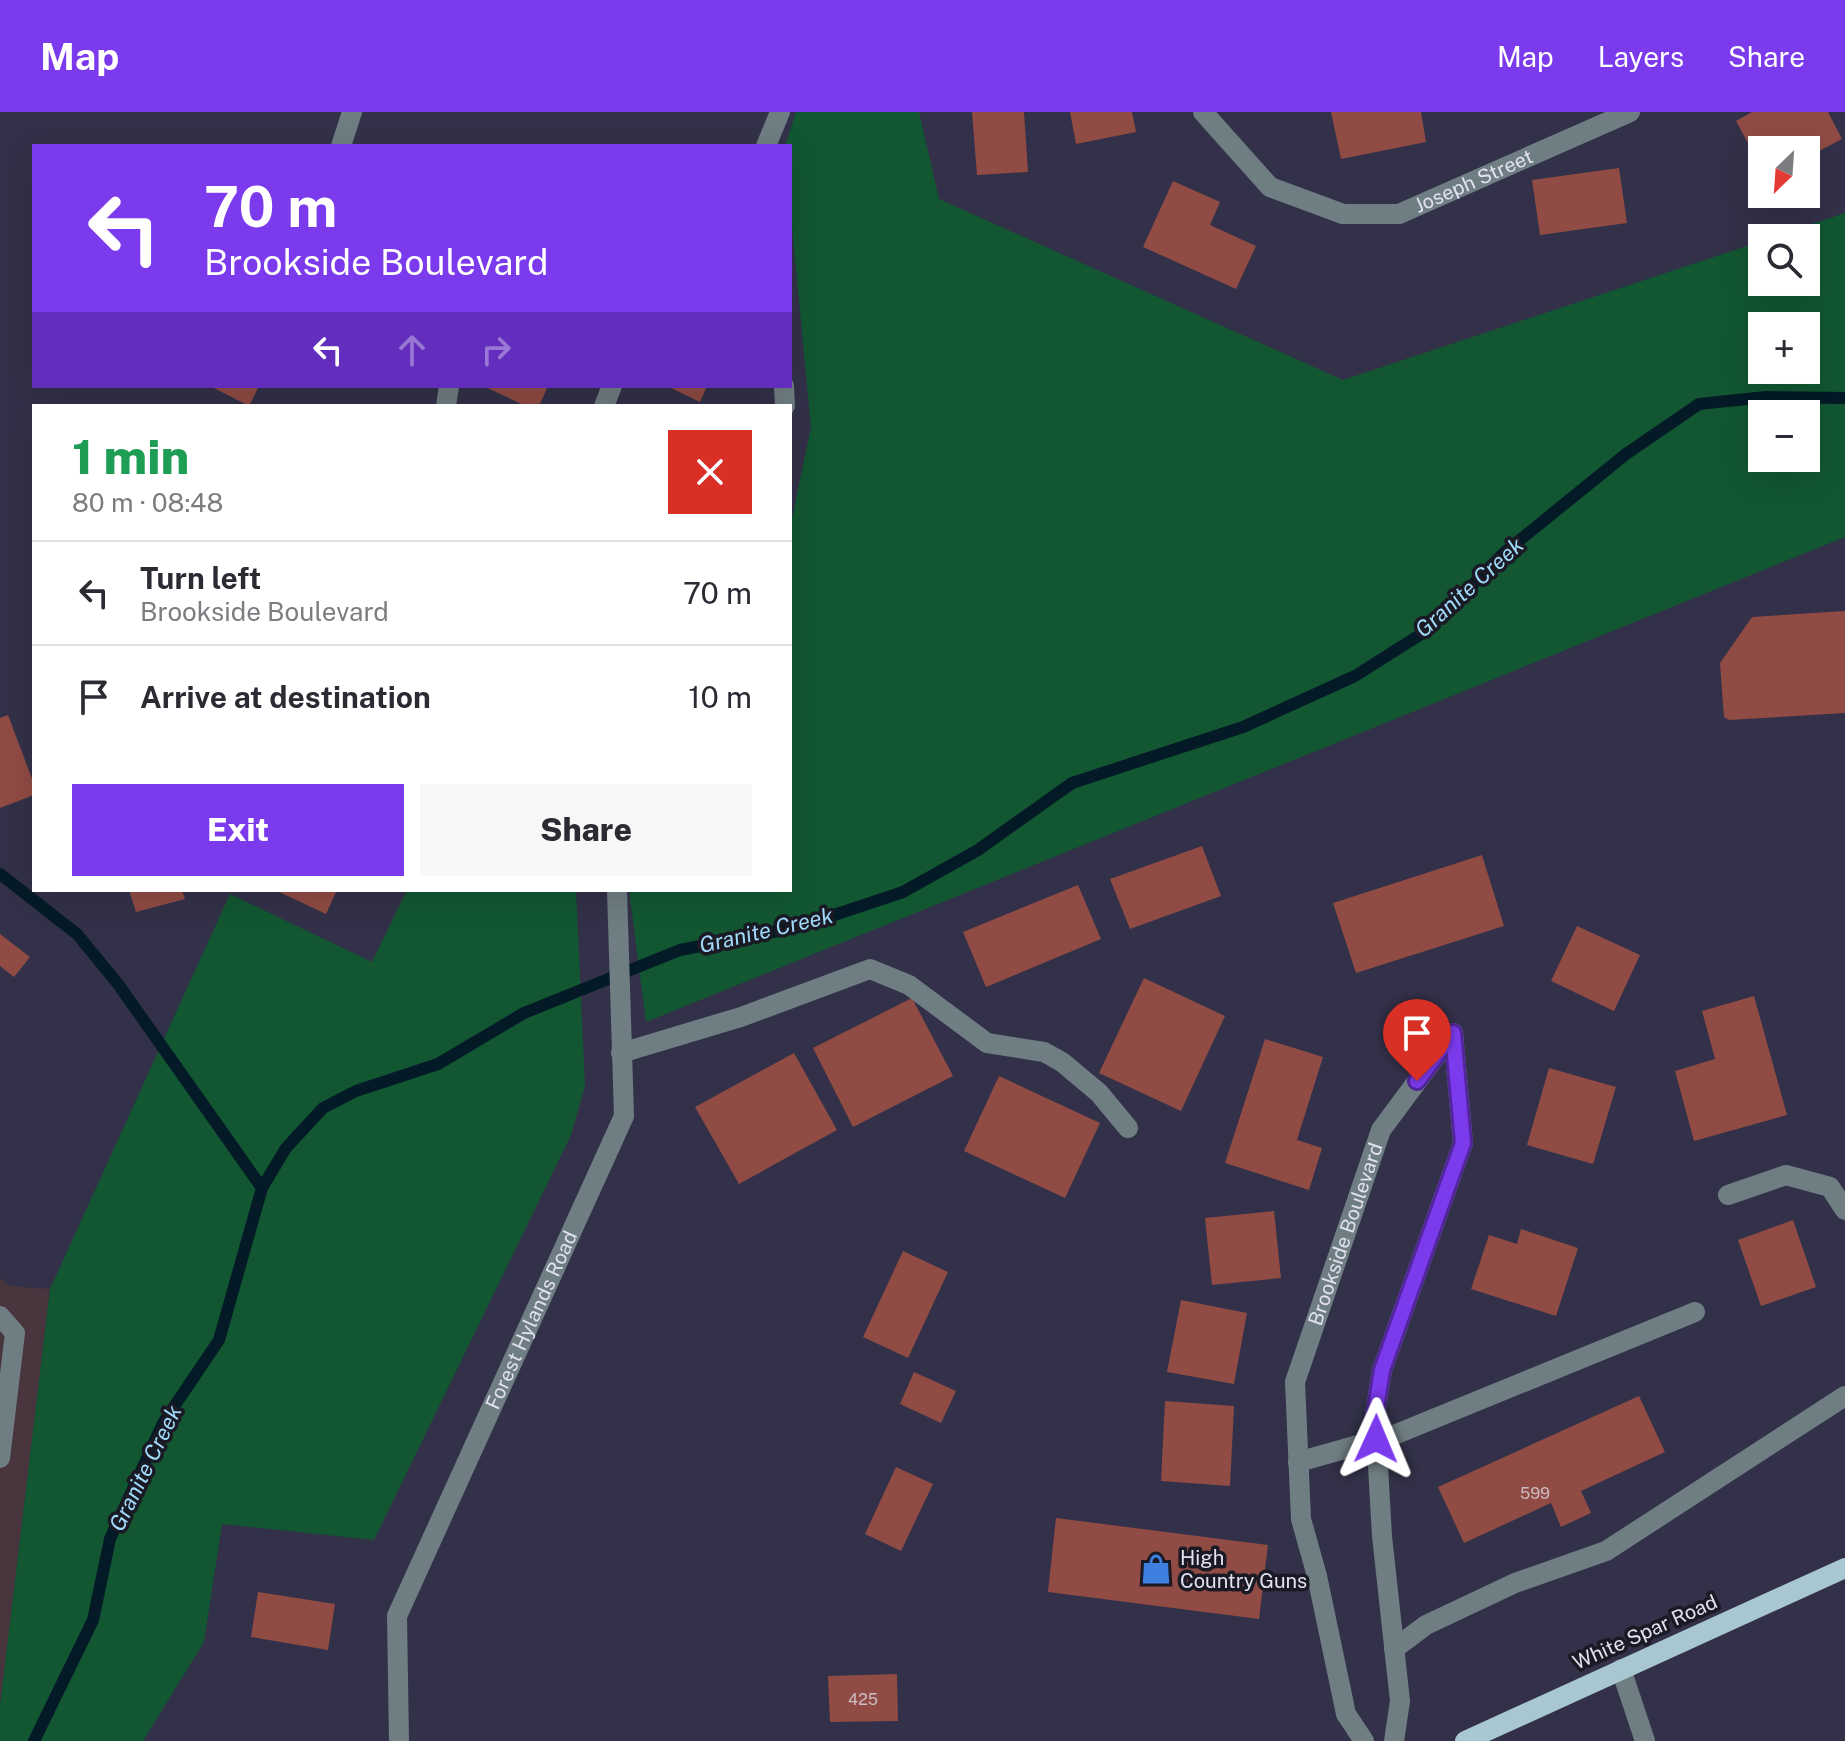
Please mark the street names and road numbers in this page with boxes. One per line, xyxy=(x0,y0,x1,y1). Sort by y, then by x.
street label: Joseph Street xyxy=(1411,144,1537,218)
street label: Brookside Boulevard xyxy=(1303,1140,1388,1329)
street label: Forest Hylands Road xyxy=(480,1227,582,1413)
street label: White Spar Road xyxy=(1569,1589,1721,1675)

